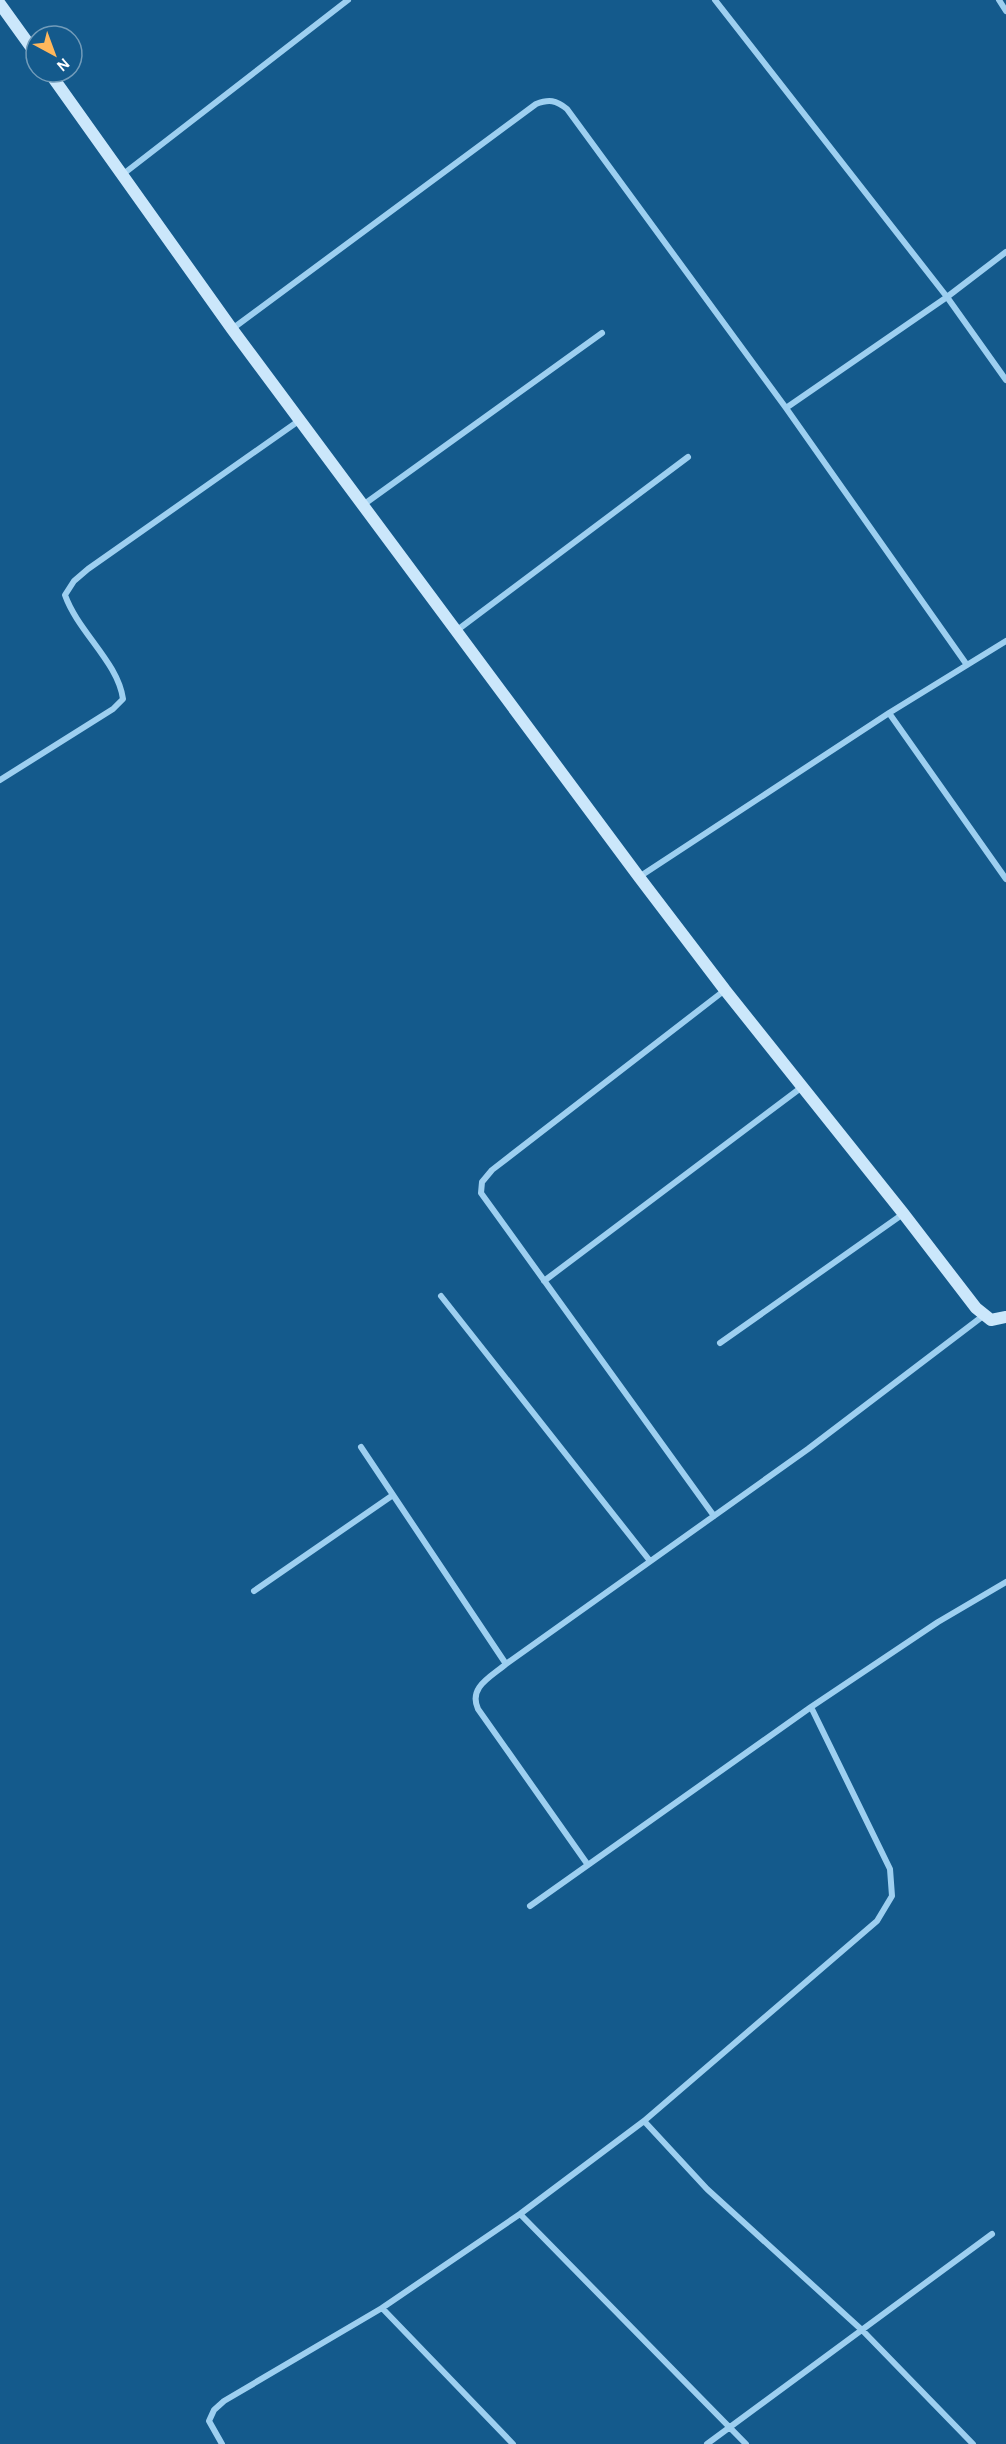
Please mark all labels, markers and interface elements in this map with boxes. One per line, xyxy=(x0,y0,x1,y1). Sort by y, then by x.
north arrow xyxy=(24,24,84,84)
text: N xyxy=(54,55,73,74)

